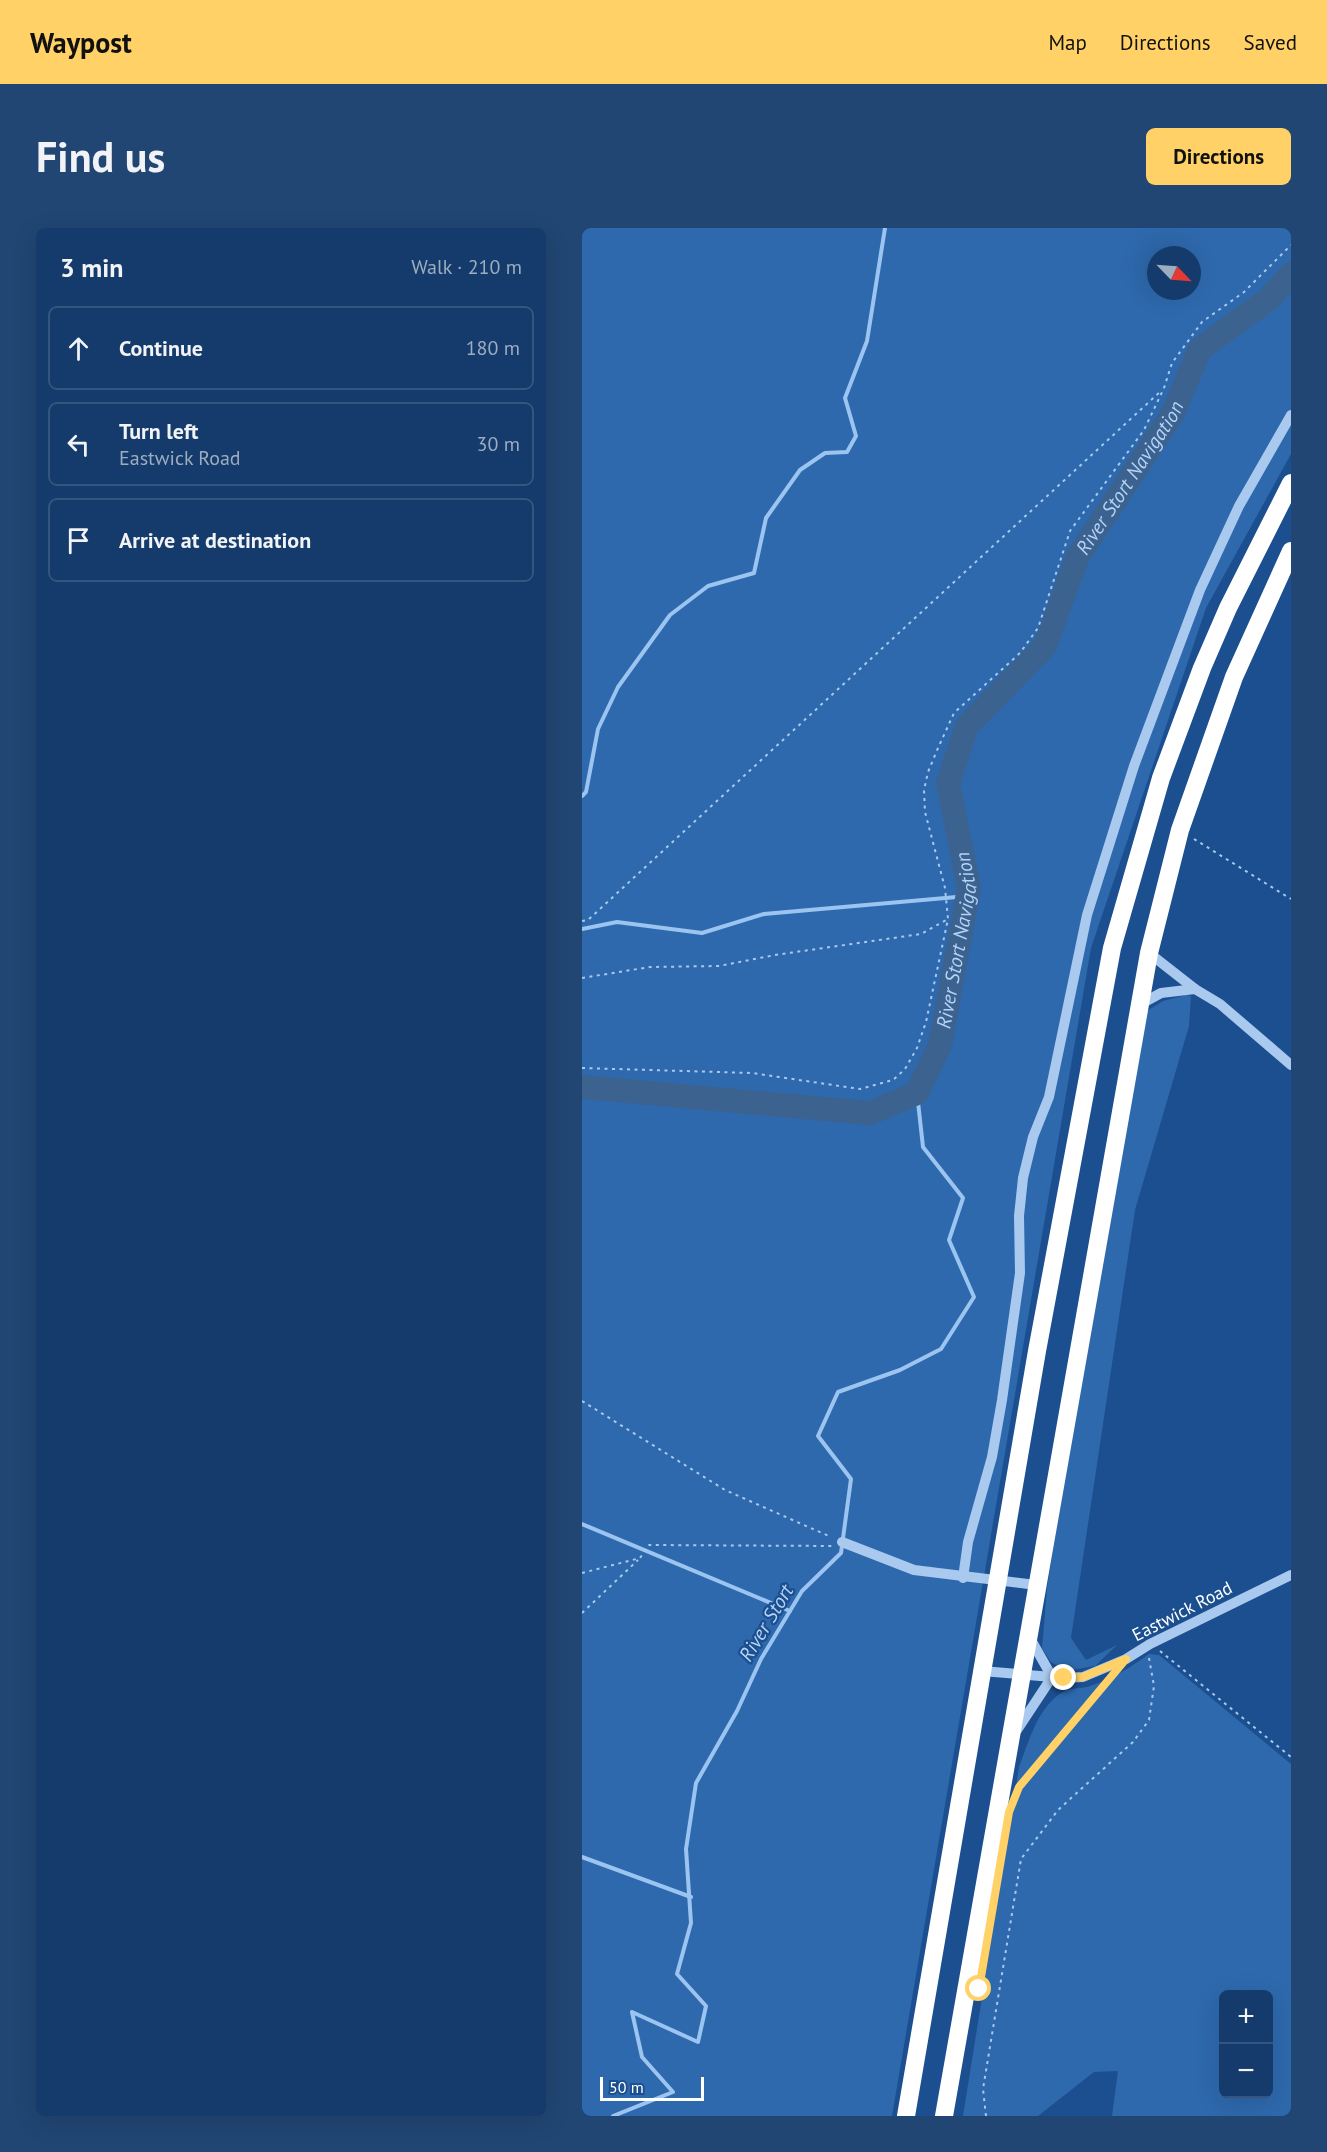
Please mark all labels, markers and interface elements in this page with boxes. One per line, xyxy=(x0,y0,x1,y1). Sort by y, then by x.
text: Waypost xyxy=(30,24,132,61)
text: Map xyxy=(1048,29,1087,56)
text: Directions xyxy=(1120,29,1211,56)
text: Saved xyxy=(1244,29,1297,56)
button: Directions xyxy=(1146,128,1291,185)
text: Find us xyxy=(36,129,165,184)
north arrow xyxy=(1147,246,1201,300)
text: 3 min xyxy=(60,251,123,284)
text: Walk · 210 m xyxy=(411,254,522,280)
icon: ahead xyxy=(62,332,95,365)
text: Continue xyxy=(119,334,203,362)
text: 180 m xyxy=(466,335,520,361)
water label: River Stort Navigation xyxy=(1070,397,1190,559)
text: Turn left xyxy=(119,417,199,445)
icon: left xyxy=(62,428,95,461)
text: 30 m xyxy=(477,431,520,457)
text: Eastwick Road xyxy=(119,445,241,471)
icon: arrive xyxy=(62,524,95,557)
text: Arrive at destination xyxy=(119,526,311,554)
water label: River Stort Navigation xyxy=(930,850,983,1031)
street label: Eastwick Road xyxy=(1128,1576,1236,1646)
water label: River Stort xyxy=(733,1578,800,1666)
route end xyxy=(1050,1664,1076,1690)
route start xyxy=(965,1975,991,2001)
map controls xyxy=(1219,1990,1273,2098)
button: + xyxy=(1219,1990,1273,2044)
button: − xyxy=(1219,2044,1273,2098)
scale bar xyxy=(600,2074,704,2102)
text: 50 m xyxy=(609,2077,644,2097)

